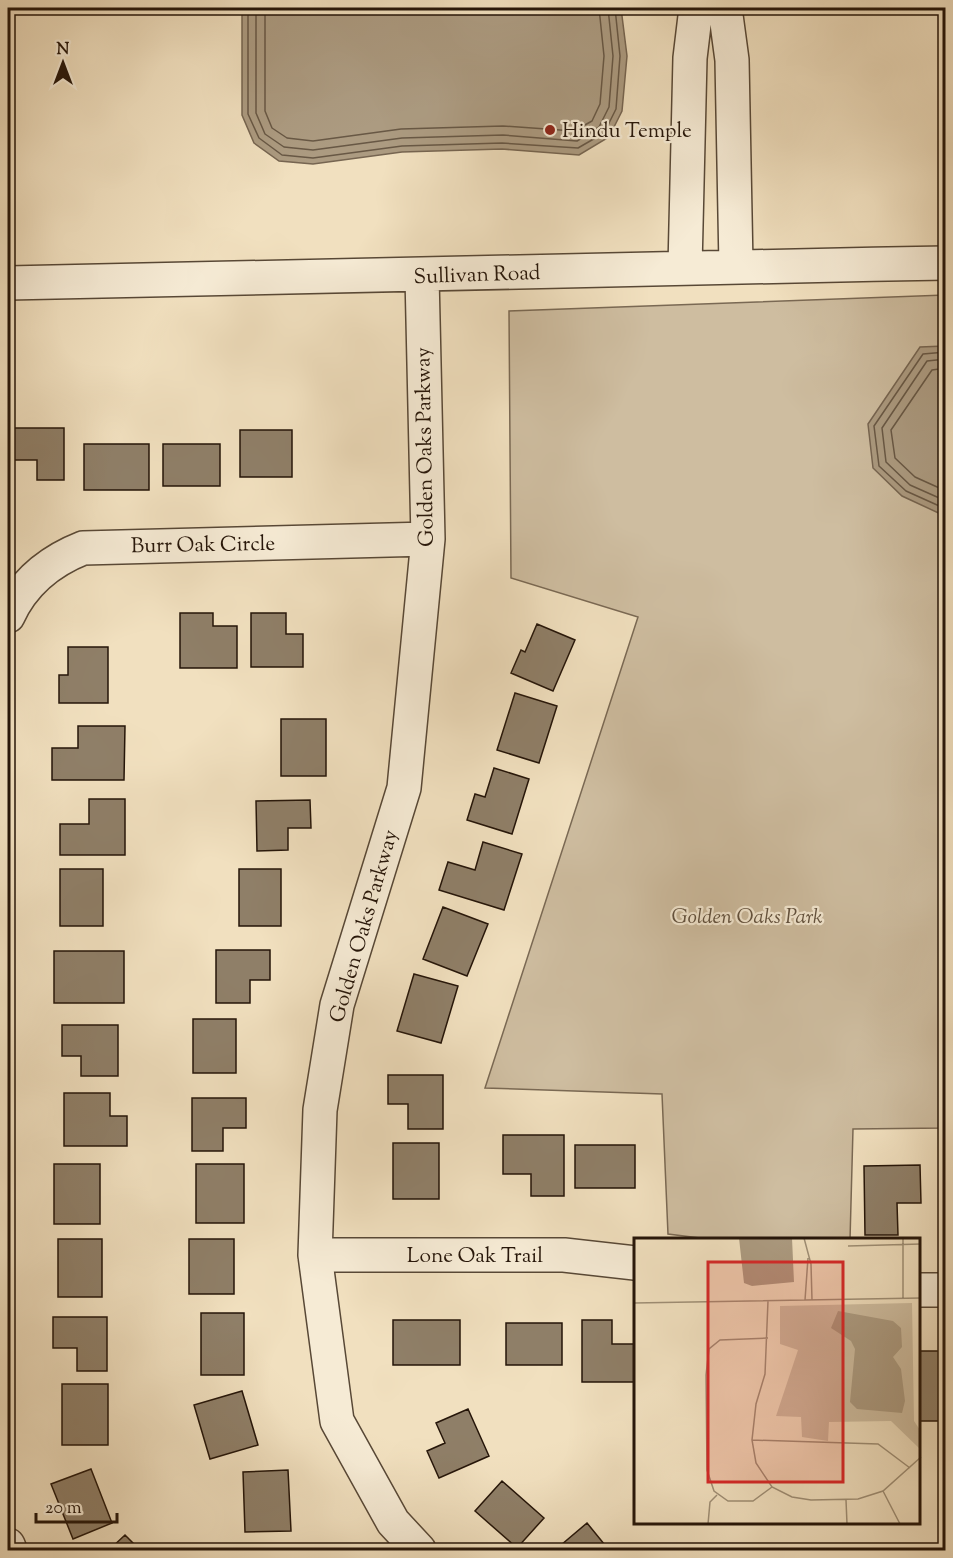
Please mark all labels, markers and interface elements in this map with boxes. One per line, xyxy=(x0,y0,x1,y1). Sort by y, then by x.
north arrow xyxy=(33,33,93,93)
text: N xyxy=(57,39,70,62)
place label: Hindu Temple xyxy=(562,117,692,147)
marker: Hindu Temple xyxy=(543,123,557,137)
street label: Sullivan Road xyxy=(413,259,541,293)
street label: Golden Oaks Parkway xyxy=(409,346,443,547)
street label: Burr Oak Circle xyxy=(131,530,275,562)
street label: Golden Oaks Parkway xyxy=(323,826,407,1027)
park label: Golden Oaks Park xyxy=(672,903,823,933)
inset map xyxy=(634,1238,920,1525)
street label: Lone Oak Trail xyxy=(407,1242,543,1272)
scale bar xyxy=(36,1486,117,1524)
text: 20 m xyxy=(45,1496,82,1522)

